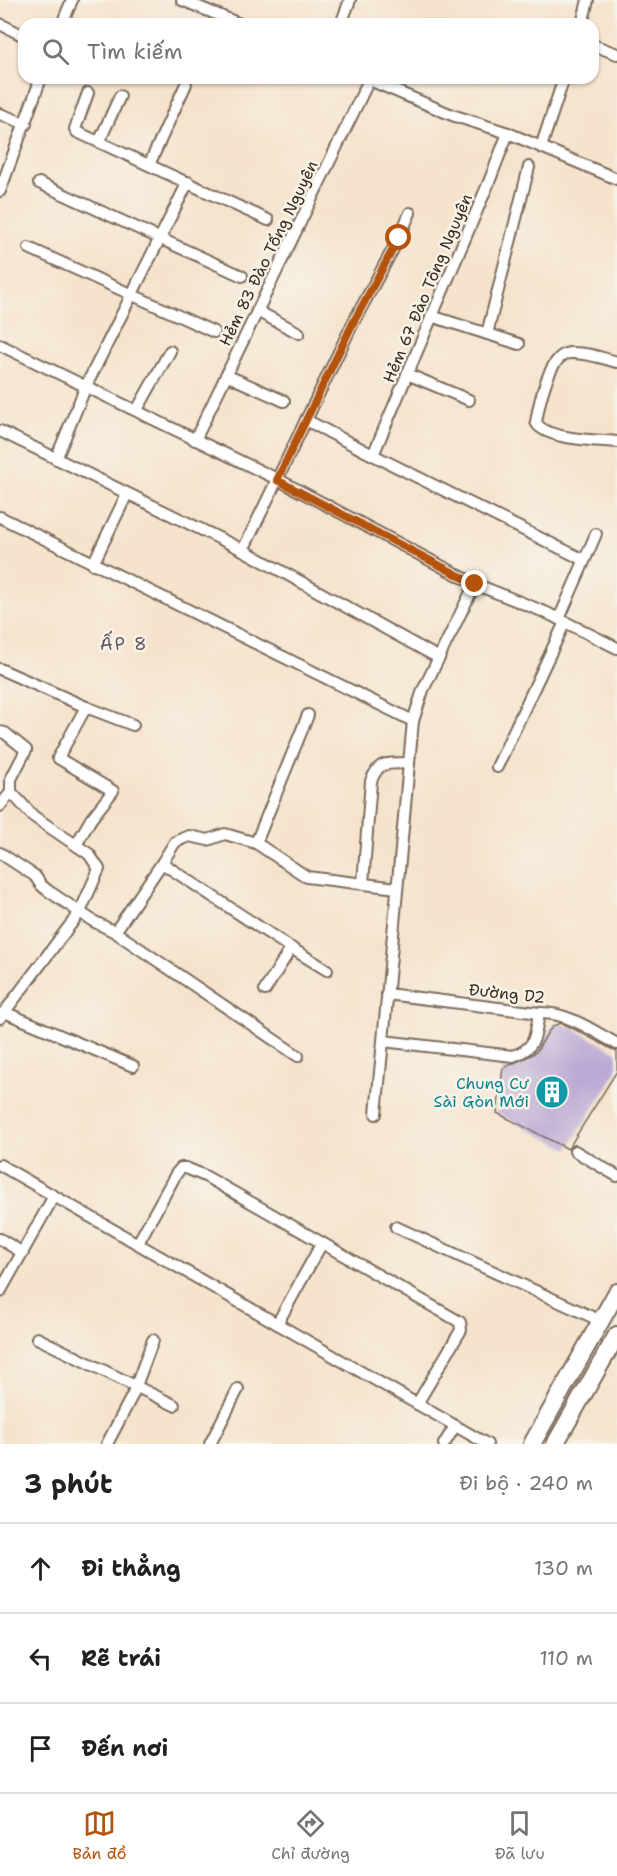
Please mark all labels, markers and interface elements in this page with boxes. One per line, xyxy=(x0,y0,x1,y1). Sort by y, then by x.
search box xyxy=(18,18,599,84)
icon: search xyxy=(39,35,72,68)
text: Tìm kiếm xyxy=(87,37,183,66)
street label: Hẻm 83 Đào Tống Nguyên xyxy=(214,157,323,350)
street label: Hẻm 67 Đào Tông Nguyên xyxy=(378,190,477,386)
route start xyxy=(385,224,411,250)
route end xyxy=(461,570,487,596)
district label: ẤP 8 xyxy=(100,630,148,656)
street label: Đường D2 xyxy=(468,979,546,1008)
place label: Chung Cư Sài Gòn Mới xyxy=(434,1073,530,1112)
building icon: Chung Cư Sài Gòn Mới xyxy=(534,1074,570,1110)
text: 3 phút xyxy=(24,1466,113,1501)
text: Đi bộ · 240 m xyxy=(459,1470,593,1496)
icon: ahead xyxy=(24,1552,57,1585)
text: Đi thẳng xyxy=(81,1554,181,1583)
text: 130 m xyxy=(534,1555,593,1581)
icon: left xyxy=(24,1642,57,1675)
text: Rẽ trái xyxy=(81,1644,161,1673)
text: 110 m xyxy=(539,1645,593,1671)
icon: arrive xyxy=(24,1732,57,1765)
text: Đến nơi xyxy=(81,1734,168,1763)
tab: Bản đồ xyxy=(72,1807,126,1864)
tab: Chỉ đường xyxy=(271,1807,350,1864)
tab: Đã lưu xyxy=(495,1807,545,1864)

